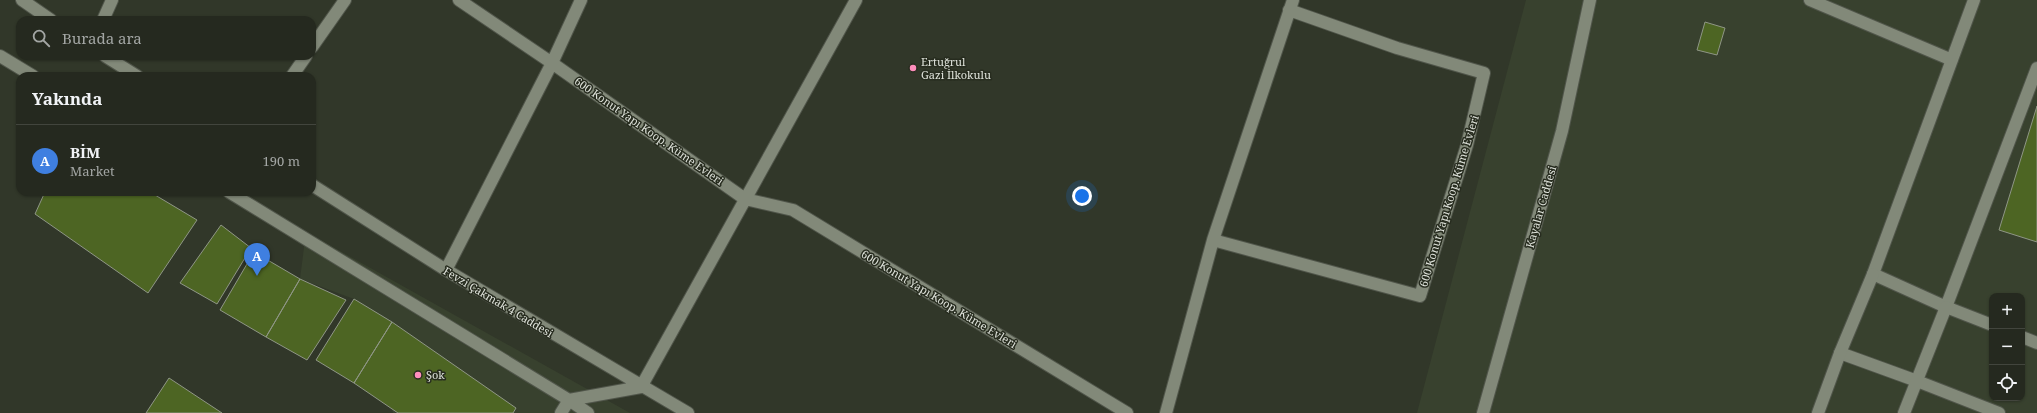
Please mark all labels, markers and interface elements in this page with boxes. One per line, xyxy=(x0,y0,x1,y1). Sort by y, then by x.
search box xyxy=(16,16,316,60)
icon: search xyxy=(30,27,52,49)
text: Burada ara xyxy=(62,28,142,48)
place label: Ertuğrul Gazi İlkokulu xyxy=(921,54,991,82)
marker: Ertuğrul Gazi İlkokulu xyxy=(908,63,918,73)
street label: 600 Konut Yapı Koop. Küme Evleri xyxy=(572,73,727,188)
text: Yakında xyxy=(32,87,102,110)
street label: 600 Konut Yapı Koop. Küme Evleri xyxy=(1415,113,1482,289)
text: BİM xyxy=(70,142,100,162)
text: A xyxy=(40,152,50,170)
text: 190 m xyxy=(263,152,300,170)
text: Market xyxy=(70,162,115,180)
street label: Kayalar Caddesi xyxy=(1522,164,1560,250)
your location xyxy=(1072,186,1092,206)
pin: A xyxy=(244,243,270,276)
street label: 600 Konut Yapı Koop. Küme Evleri xyxy=(859,246,1020,351)
street label: Fevzi Çakmak 4 Caddesi xyxy=(441,263,556,341)
map controls xyxy=(1989,293,2025,401)
button: + xyxy=(1989,293,2025,329)
button: − xyxy=(1989,329,2025,365)
button: locate xyxy=(1989,365,2025,401)
place label: Şok xyxy=(426,367,445,382)
marker: Şok xyxy=(413,370,423,380)

